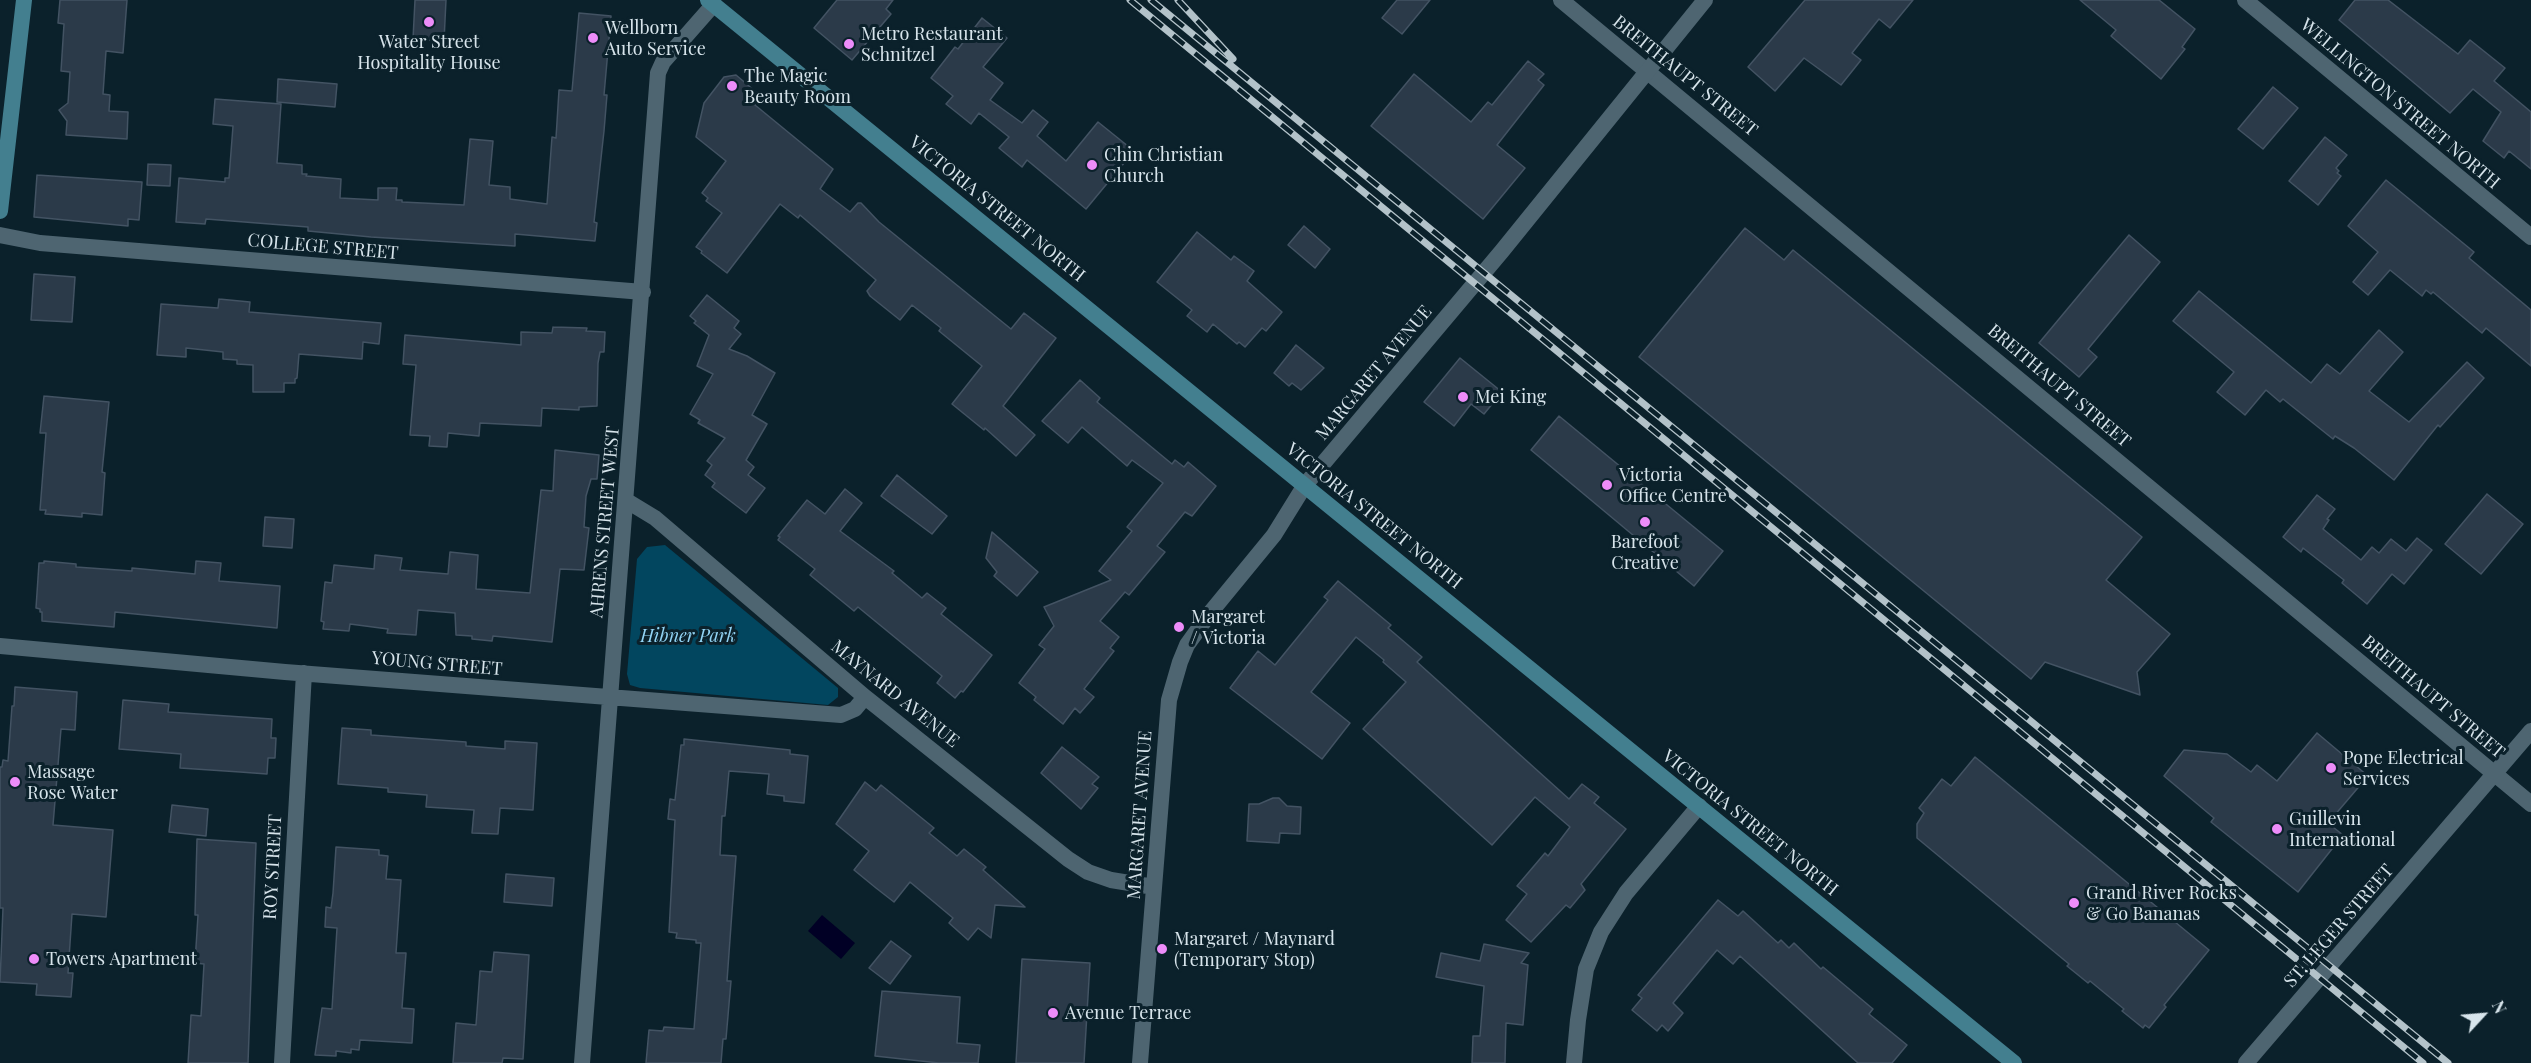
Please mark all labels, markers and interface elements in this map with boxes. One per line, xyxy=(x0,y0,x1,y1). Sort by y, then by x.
street label: BREITHAUPT STREET xyxy=(1608,11,1762,141)
street label: WELLINGTON STREET NORTH xyxy=(2296,14,2504,194)
marker: Water Street Hospitality House xyxy=(422,15,436,29)
place label: Wellborn Auto Service xyxy=(605,17,706,60)
place label: Metro Restaurant Schnitzel xyxy=(861,23,1003,66)
place label: Water Street Hospitality House xyxy=(357,31,501,74)
marker: Wellborn Auto Service xyxy=(586,31,600,45)
marker: Metro Restaurant Schnitzel xyxy=(842,37,856,51)
place label: The Magic Beauty Room xyxy=(744,65,851,107)
marker: The Magic Beauty Room xyxy=(725,79,739,93)
street label: VICTORIA STREET NORTH xyxy=(905,131,1089,287)
place label: Chin Christian Church xyxy=(1104,144,1223,186)
marker: Chin Christian Church xyxy=(1085,158,1099,172)
street label: COLLEGE STREET xyxy=(247,230,399,264)
street label: MARGARET AVENUE xyxy=(1311,301,1437,445)
street label: BREITHAUPT STREET xyxy=(1983,320,2135,452)
place label: Mei King xyxy=(1475,386,1546,408)
marker: Mei King xyxy=(1456,390,1470,404)
street label: AHRENS STREET WEST xyxy=(586,425,624,619)
street label: VICTORIA STREET NORTH xyxy=(1282,438,1466,594)
place label: Victoria Office Centre xyxy=(1619,464,1727,506)
marker: Victoria Office Centre xyxy=(1600,478,1614,492)
marker: Barefoot Creative xyxy=(1638,515,1652,529)
place label: Barefoot Creative xyxy=(1611,531,1679,574)
place label: Margaret / Victoria xyxy=(1191,606,1266,648)
marker: Margaret / Victoria xyxy=(1172,620,1186,634)
park label: Hibner Park xyxy=(640,625,736,647)
street label: BREITHAUPT STREET xyxy=(2357,631,2509,763)
street label: MAYNARD AVENUE xyxy=(827,636,963,752)
street label: YOUNG STREET xyxy=(371,648,503,680)
street label: MARGARET AVENUE xyxy=(1123,730,1157,900)
street label: VICTORIA STREET NORTH xyxy=(1658,745,1842,901)
place label: Pope Electrical Services xyxy=(2343,747,2464,789)
place label: Massage Rose Water xyxy=(27,761,118,804)
marker: Pope Electrical Services xyxy=(2324,761,2338,775)
marker: Massage Rose Water xyxy=(8,775,22,789)
place label: Guillevin International xyxy=(2289,808,2395,850)
street label: ROY STREET xyxy=(259,814,287,920)
marker: Guillevin International xyxy=(2270,822,2284,836)
street label: ST. LEGER STREET xyxy=(2280,860,2398,992)
place label: Grand River Rocks & Go Bananas xyxy=(2086,882,2237,924)
marker: Grand River Rocks & Go Bananas xyxy=(2067,896,2081,910)
place label: Margaret / Maynard (Temporary Stop) xyxy=(1174,928,1335,970)
marker: Margaret / Maynard (Temporary Stop) xyxy=(1155,942,1169,956)
place label: Towers Apartment xyxy=(46,948,197,970)
marker: Towers Apartment xyxy=(27,952,41,966)
north arrow xyxy=(2453,985,2513,1045)
text: N xyxy=(2488,997,2512,1017)
place label: Avenue Terrace xyxy=(1065,1002,1191,1024)
marker: Avenue Terrace xyxy=(1046,1006,1060,1020)

